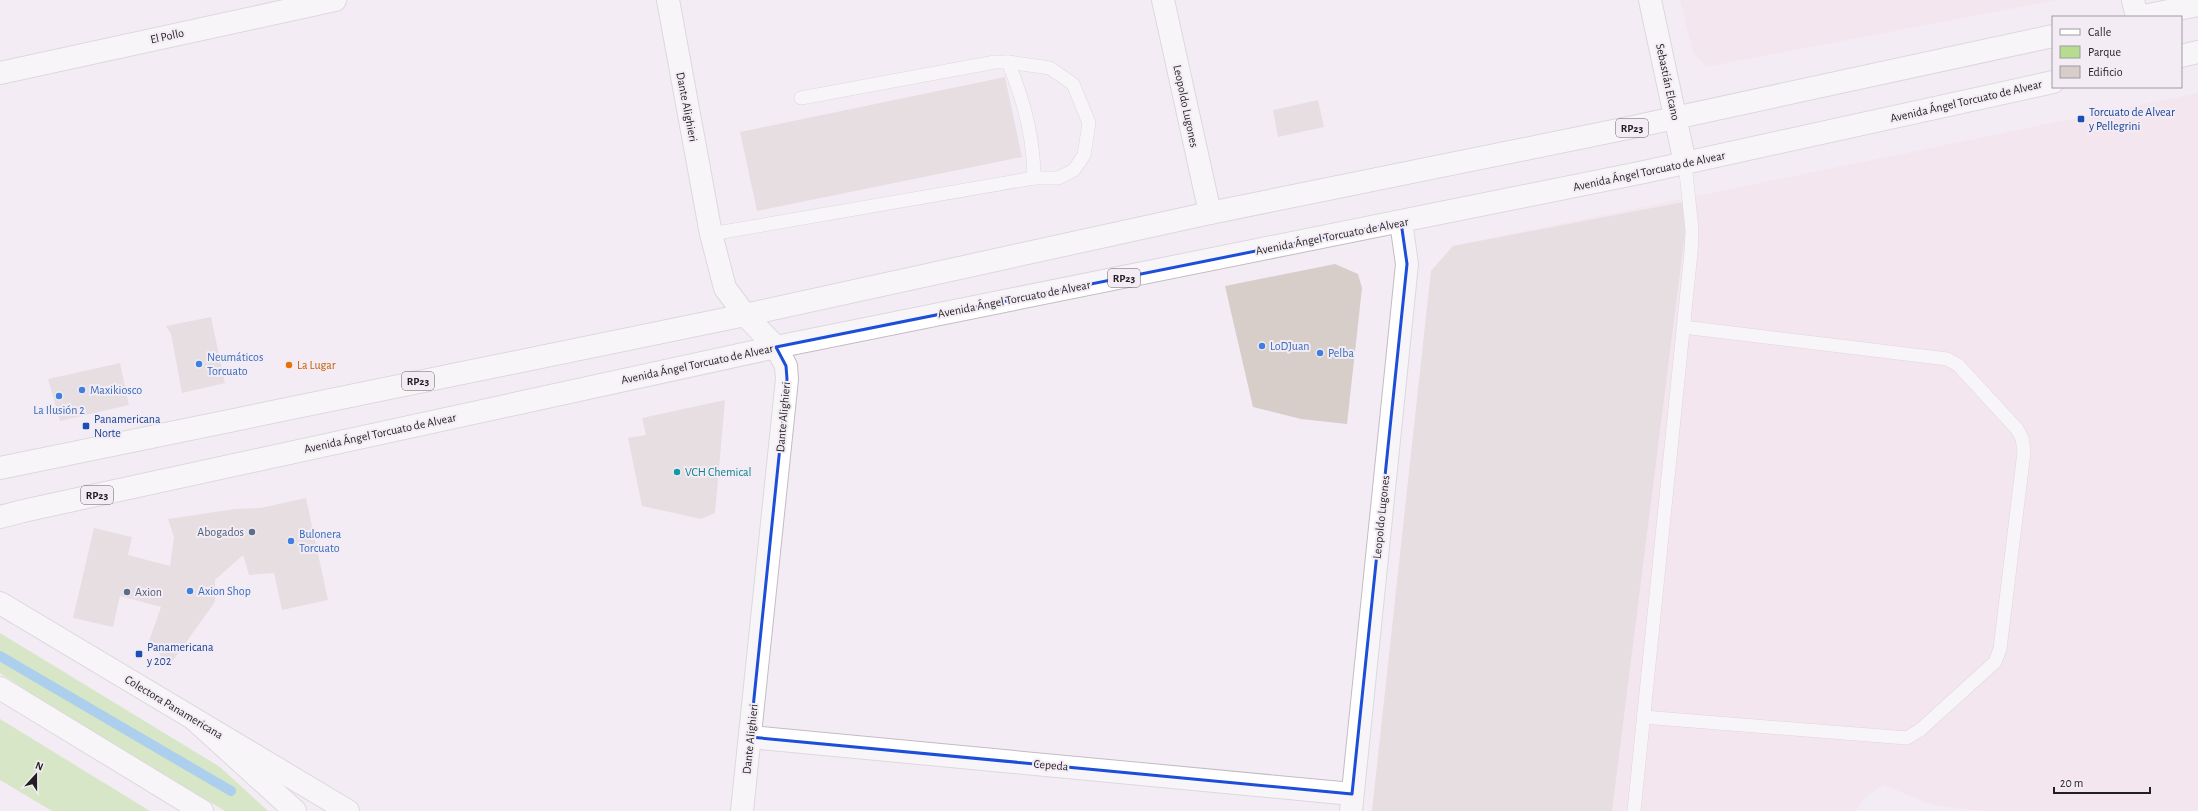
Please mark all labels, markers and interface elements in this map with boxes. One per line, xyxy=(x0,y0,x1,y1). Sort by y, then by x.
legend xyxy=(2052,16,2182,88)
text: Calle xyxy=(2088,26,2111,38)
street label: El Pollo xyxy=(149,27,185,45)
street label: Sebastián Elcano xyxy=(1654,43,1682,122)
text: Parque xyxy=(2088,46,2121,58)
street label: Leopoldo Lugones xyxy=(1171,64,1201,148)
text: Edificio xyxy=(2088,66,2123,78)
street label: Dante Alighieri xyxy=(674,71,700,143)
street label: Avenida Ángel Torcuato de Alvear xyxy=(1889,77,2043,124)
place label: Torcuato de Alvear y Pellegrini xyxy=(2088,106,2175,133)
marker: Torcuato de Alvear y Pellegrini xyxy=(2076,114,2086,124)
road number: RP23 xyxy=(1616,119,1648,137)
street label: Avenida Ángel Torcuato de Alvear xyxy=(1572,148,1726,193)
street label: Avenida Ángel Torcuato de Alvear xyxy=(1254,214,1409,257)
road number: RP23 xyxy=(1108,269,1140,287)
street label: Avenida Ángel Torcuato de Alvear xyxy=(936,277,1091,320)
place label: LoDJuan xyxy=(1270,340,1310,352)
street label: Avenida Ángel Torcuato de Alvear xyxy=(620,341,774,386)
marker: LoDJuan xyxy=(1257,341,1267,351)
place label: Pelba xyxy=(1328,347,1354,359)
marker: Pelba xyxy=(1315,348,1325,358)
place label: Neumáticos Torcuato xyxy=(207,351,263,377)
marker: Neumáticos Torcuato xyxy=(194,359,204,369)
place label: La Lugar xyxy=(297,359,336,371)
marker: La Lugar xyxy=(284,360,294,370)
road number: RP23 xyxy=(402,372,434,390)
street label: Dante Alighieri xyxy=(774,381,792,453)
place label: Maxikiosco xyxy=(90,384,142,396)
marker: Maxikiosco xyxy=(77,385,87,395)
marker: La Ilusión 2 xyxy=(54,391,64,401)
place label: La Ilusión 2 xyxy=(33,404,85,416)
street label: Avenida Ángel Torcuato de Alvear xyxy=(303,410,457,455)
place label: Panamericana Norte xyxy=(94,413,161,439)
marker: Panamericana Norte xyxy=(81,421,91,431)
place label: VCH Chemical xyxy=(685,466,752,478)
marker: VCH Chemical xyxy=(672,467,682,477)
street label: Leopoldo Lugones xyxy=(1371,475,1391,559)
road number: RP23 xyxy=(81,486,113,504)
place label: Abogados xyxy=(197,526,244,538)
marker: Abogados xyxy=(247,527,257,537)
place label: Bulonera Torcuato xyxy=(299,528,342,554)
marker: Bulonera Torcuato xyxy=(286,536,296,546)
place label: Axion Shop xyxy=(198,585,251,597)
place label: Axion xyxy=(135,586,162,598)
marker: Axion Shop xyxy=(185,586,195,596)
marker: Axion xyxy=(122,587,132,597)
place label: Panamericana y 202 xyxy=(146,641,214,668)
marker: Panamericana y 202 xyxy=(134,649,144,659)
street label: Colectora Panamericana xyxy=(123,673,226,741)
street label: Dante Alighieri xyxy=(740,703,760,775)
north arrow xyxy=(16,755,56,795)
street label: Cepeda xyxy=(1033,758,1069,773)
text: N xyxy=(34,760,45,773)
scale bar xyxy=(2054,769,2150,795)
text: 20 m xyxy=(2060,777,2083,789)

